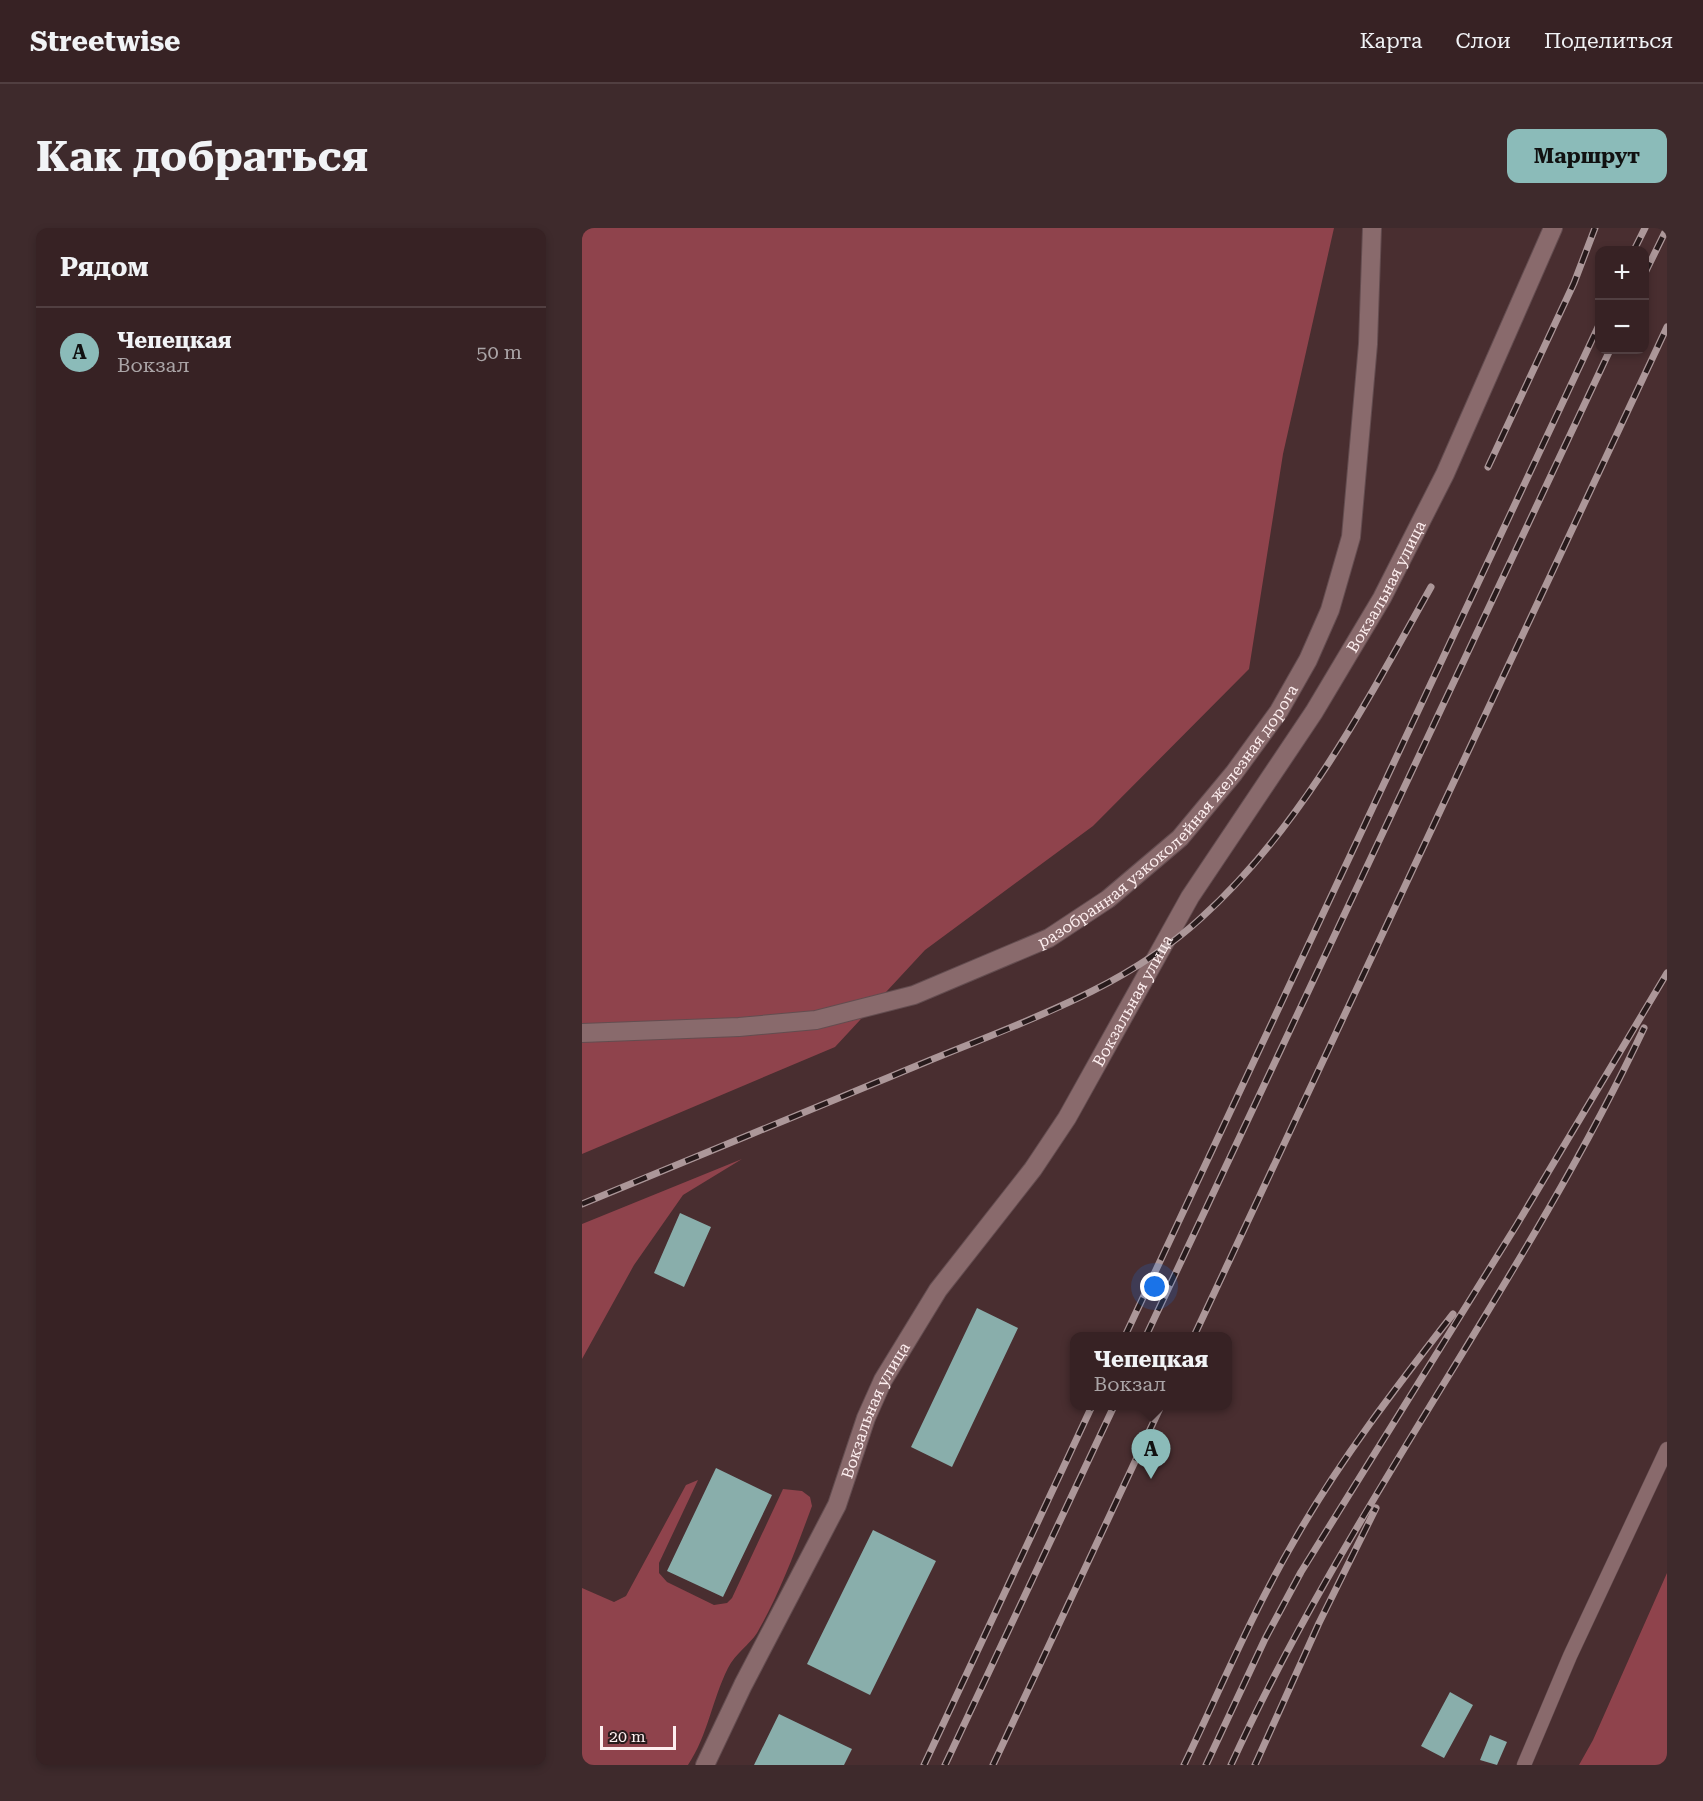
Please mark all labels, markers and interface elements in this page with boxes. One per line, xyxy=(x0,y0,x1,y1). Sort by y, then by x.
text: Streetwise xyxy=(30,25,181,58)
text: Карта xyxy=(1360,29,1423,53)
text: Слои xyxy=(1456,29,1511,53)
text: Поделиться xyxy=(1544,29,1673,53)
button: Маршрут xyxy=(1507,129,1667,183)
text: Как добраться xyxy=(36,132,368,181)
map controls xyxy=(1595,246,1649,354)
button: + xyxy=(1595,246,1649,300)
text: Рядом xyxy=(60,252,149,282)
button: − xyxy=(1595,300,1649,354)
text: Чепецкая xyxy=(117,328,232,353)
text: A xyxy=(72,340,87,364)
text: 50 m xyxy=(476,340,522,364)
text: Вокзал xyxy=(117,353,190,377)
street label: Вокзальная улица xyxy=(1342,517,1430,656)
street label: разобранная узкоколейная железная дорога xyxy=(1035,681,1302,951)
street label: Вокзальная улица xyxy=(1088,931,1177,1070)
your location xyxy=(1140,1272,1169,1301)
popup xyxy=(1070,1332,1232,1410)
street label: Вокзальная улица xyxy=(837,1338,914,1481)
text: Чепецкая xyxy=(1094,1347,1208,1372)
text: Вокзал xyxy=(1094,1372,1166,1396)
pin: A xyxy=(1132,1430,1170,1479)
scale bar xyxy=(600,1723,676,1750)
text: 20 m xyxy=(609,1727,646,1746)

